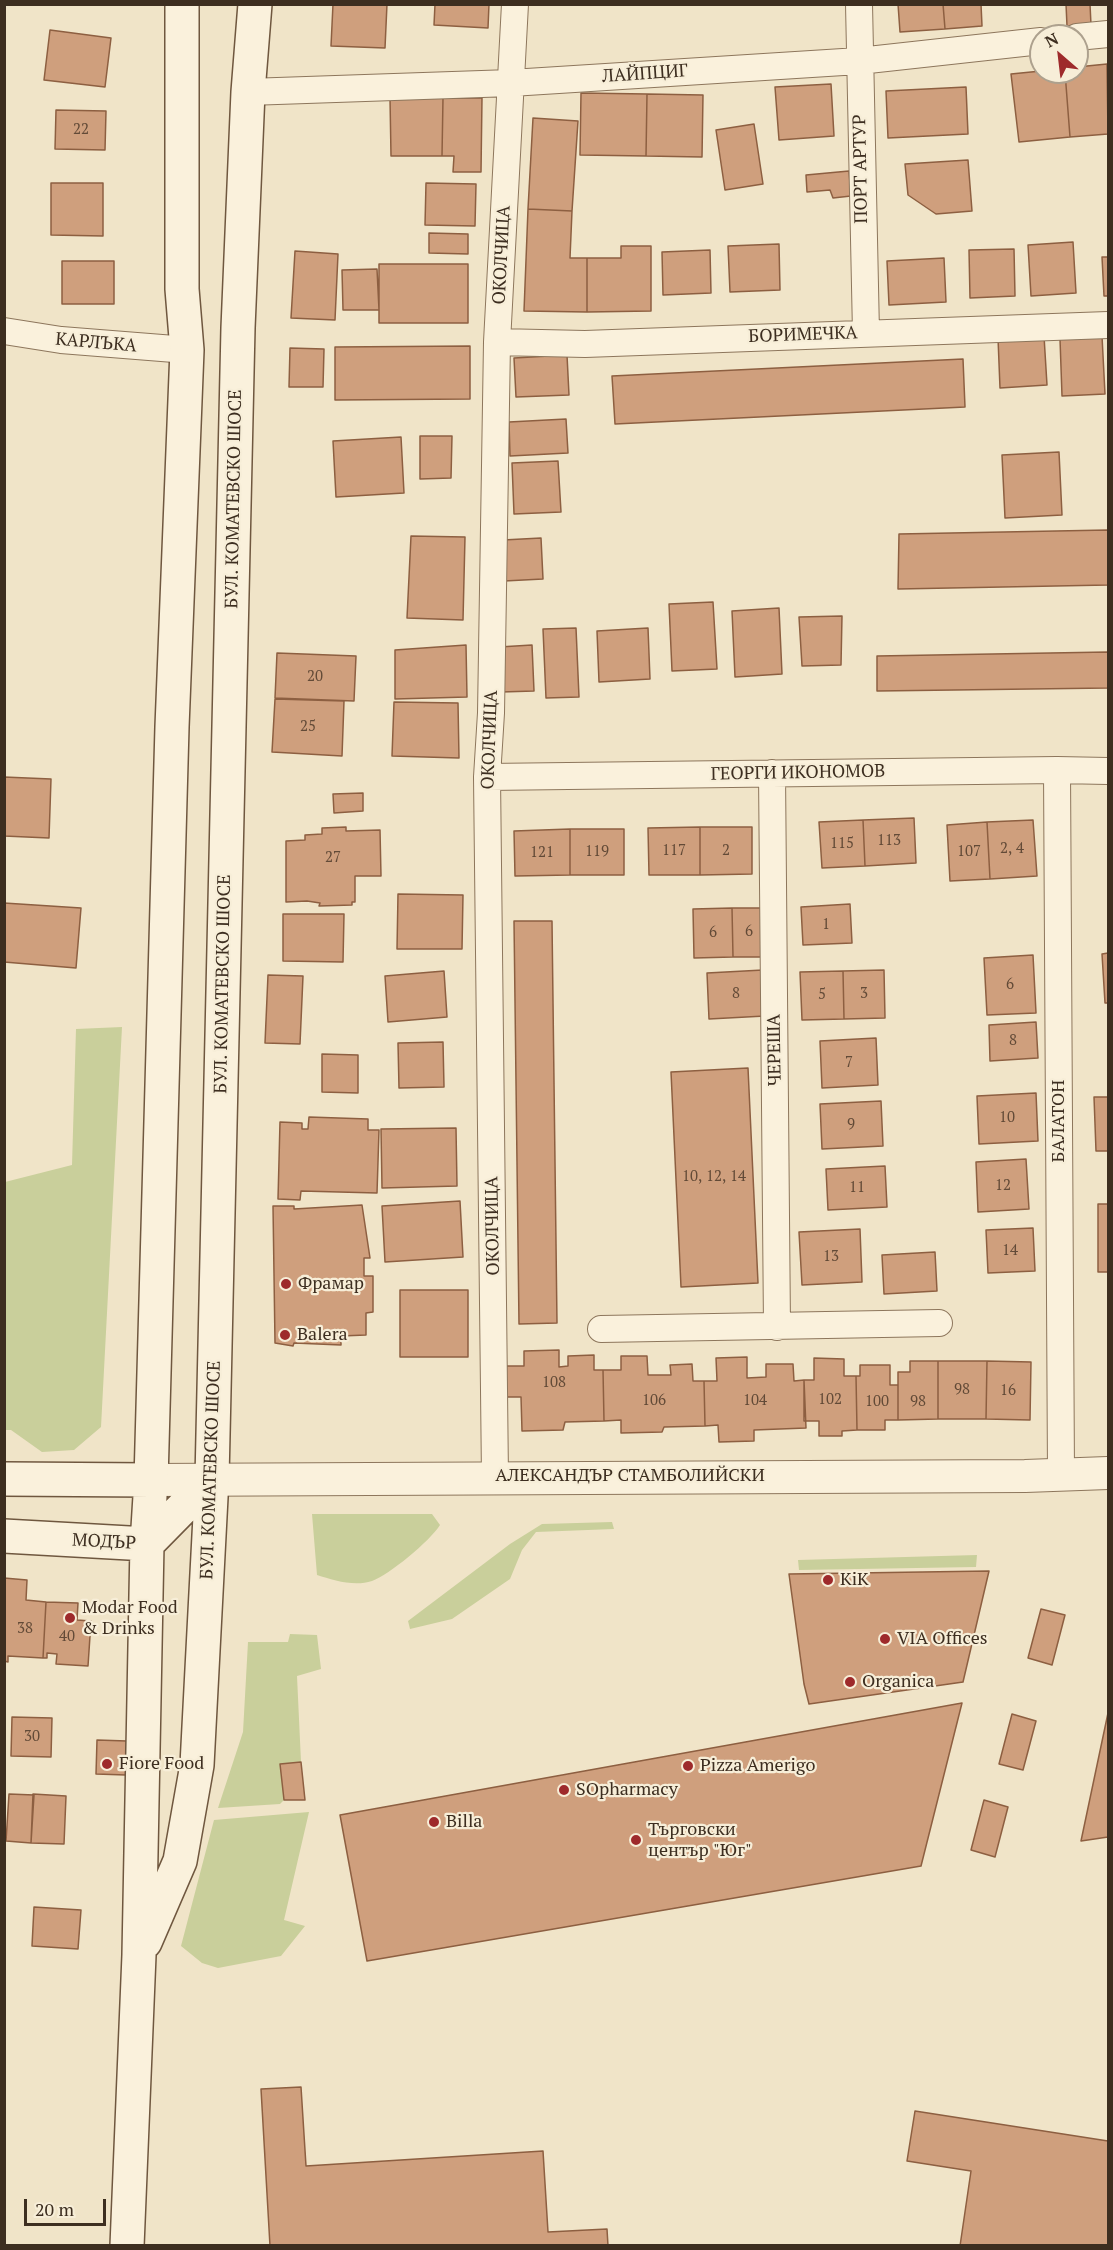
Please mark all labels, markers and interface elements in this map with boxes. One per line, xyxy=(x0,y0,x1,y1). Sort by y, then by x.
north arrow xyxy=(1029,24,1089,84)
text: N xyxy=(1041,27,1062,52)
street label: ЛАЙПЦИГ xyxy=(601,60,689,88)
street label: ПОРТ АРТУР xyxy=(849,114,873,224)
house number: 22 xyxy=(73,121,89,139)
street label: ОКОЛЧИЦА xyxy=(489,205,515,305)
street label: БОРИМЕЧКА xyxy=(748,322,858,348)
street label: КАРЛЪКА xyxy=(54,329,138,357)
street label: БУЛ. КОМАТЕВСКО ШОСЕ xyxy=(221,389,247,609)
house number: 20 xyxy=(307,668,323,686)
street label: ОКОЛЧИЦА xyxy=(477,690,503,790)
house number: 25 xyxy=(300,718,316,736)
street label: ГЕОРГИ ИКОНОМОВ xyxy=(711,761,885,785)
house number: 113 xyxy=(877,832,901,850)
house number: 115 xyxy=(830,835,854,853)
house number: 2, 4 xyxy=(1000,840,1024,858)
house number: 117 xyxy=(662,842,686,860)
house number: 2 xyxy=(722,842,730,860)
house number: 119 xyxy=(585,843,609,861)
house number: 107 xyxy=(957,843,981,861)
house number: 121 xyxy=(530,844,554,862)
house number: 27 xyxy=(325,849,341,867)
street label: БУЛ. КОМАТЕВСКО ШОСЕ xyxy=(210,874,236,1094)
house number: 1 xyxy=(822,916,830,934)
house number: 6 xyxy=(745,923,753,941)
house number: 6 xyxy=(709,924,717,942)
house number: 6 xyxy=(1006,976,1014,994)
house number: 8 xyxy=(732,985,740,1003)
house number: 3 xyxy=(860,985,868,1003)
house number: 5 xyxy=(818,986,826,1004)
street label: ЧЕРЕША xyxy=(764,1014,786,1086)
house number: 8 xyxy=(1009,1032,1017,1050)
house number: 7 xyxy=(845,1054,853,1072)
street label: БАЛАТОН xyxy=(1048,1080,1070,1162)
house number: 10 xyxy=(999,1109,1015,1127)
house number: 9 xyxy=(847,1116,855,1134)
house number: 10, 12, 14 xyxy=(682,1168,746,1186)
street label: ОКОЛЧИЦА xyxy=(481,1176,505,1276)
house number: 12 xyxy=(995,1177,1011,1195)
house number: 11 xyxy=(849,1179,865,1197)
house number: 14 xyxy=(1002,1242,1018,1260)
house number: 13 xyxy=(823,1248,839,1266)
place label: Фрамар xyxy=(298,1273,364,1295)
marker: Фрамар xyxy=(279,1277,293,1291)
place label: Balera xyxy=(297,1324,348,1346)
marker: Balera xyxy=(278,1328,292,1342)
street label: БУЛ. КОМАТЕВСКО ШОСЕ xyxy=(196,1360,226,1580)
house number: 108 xyxy=(542,1374,566,1392)
house number: 98 xyxy=(954,1381,970,1399)
house number: 16 xyxy=(1000,1382,1016,1400)
house number: 102 xyxy=(818,1391,842,1409)
house number: 106 xyxy=(642,1392,666,1410)
house number: 104 xyxy=(743,1392,767,1410)
house number: 100 xyxy=(865,1393,889,1411)
house number: 98 xyxy=(910,1393,926,1411)
street label: АЛЕКСАНДЪР СТАМБОЛИЙСКИ xyxy=(495,1465,765,1487)
street label: МОДЪР xyxy=(71,1530,137,1554)
place label: KiK xyxy=(840,1569,869,1591)
marker: KiK xyxy=(821,1573,835,1587)
place label: Modar Food & Drinks xyxy=(82,1597,178,1640)
marker: Modar Food & Drinks xyxy=(63,1611,77,1625)
house number: 38 xyxy=(17,1620,33,1638)
house number: 40 xyxy=(59,1628,75,1646)
place label: VIA Offices xyxy=(897,1628,988,1650)
marker: VIA Offices xyxy=(878,1632,892,1646)
place label: Organica xyxy=(862,1671,934,1693)
marker: Organica xyxy=(843,1675,857,1689)
house number: 30 xyxy=(24,1728,40,1746)
place label: Fiore Food xyxy=(119,1753,204,1775)
place label: Pizza Amerigo xyxy=(700,1755,815,1777)
marker: Fiore Food xyxy=(100,1757,114,1771)
marker: Pizza Amerigo xyxy=(681,1759,695,1773)
place label: SOpharmacy xyxy=(576,1779,678,1801)
marker: SOpharmacy xyxy=(557,1783,571,1797)
place label: Billa xyxy=(446,1811,482,1833)
marker: Billa xyxy=(427,1815,441,1829)
place label: Търговски център "Юг" xyxy=(648,1819,752,1862)
marker: Търговски център "Юг" xyxy=(629,1833,643,1847)
scale bar xyxy=(27,2187,110,2225)
text: 20 m xyxy=(35,2197,74,2221)

